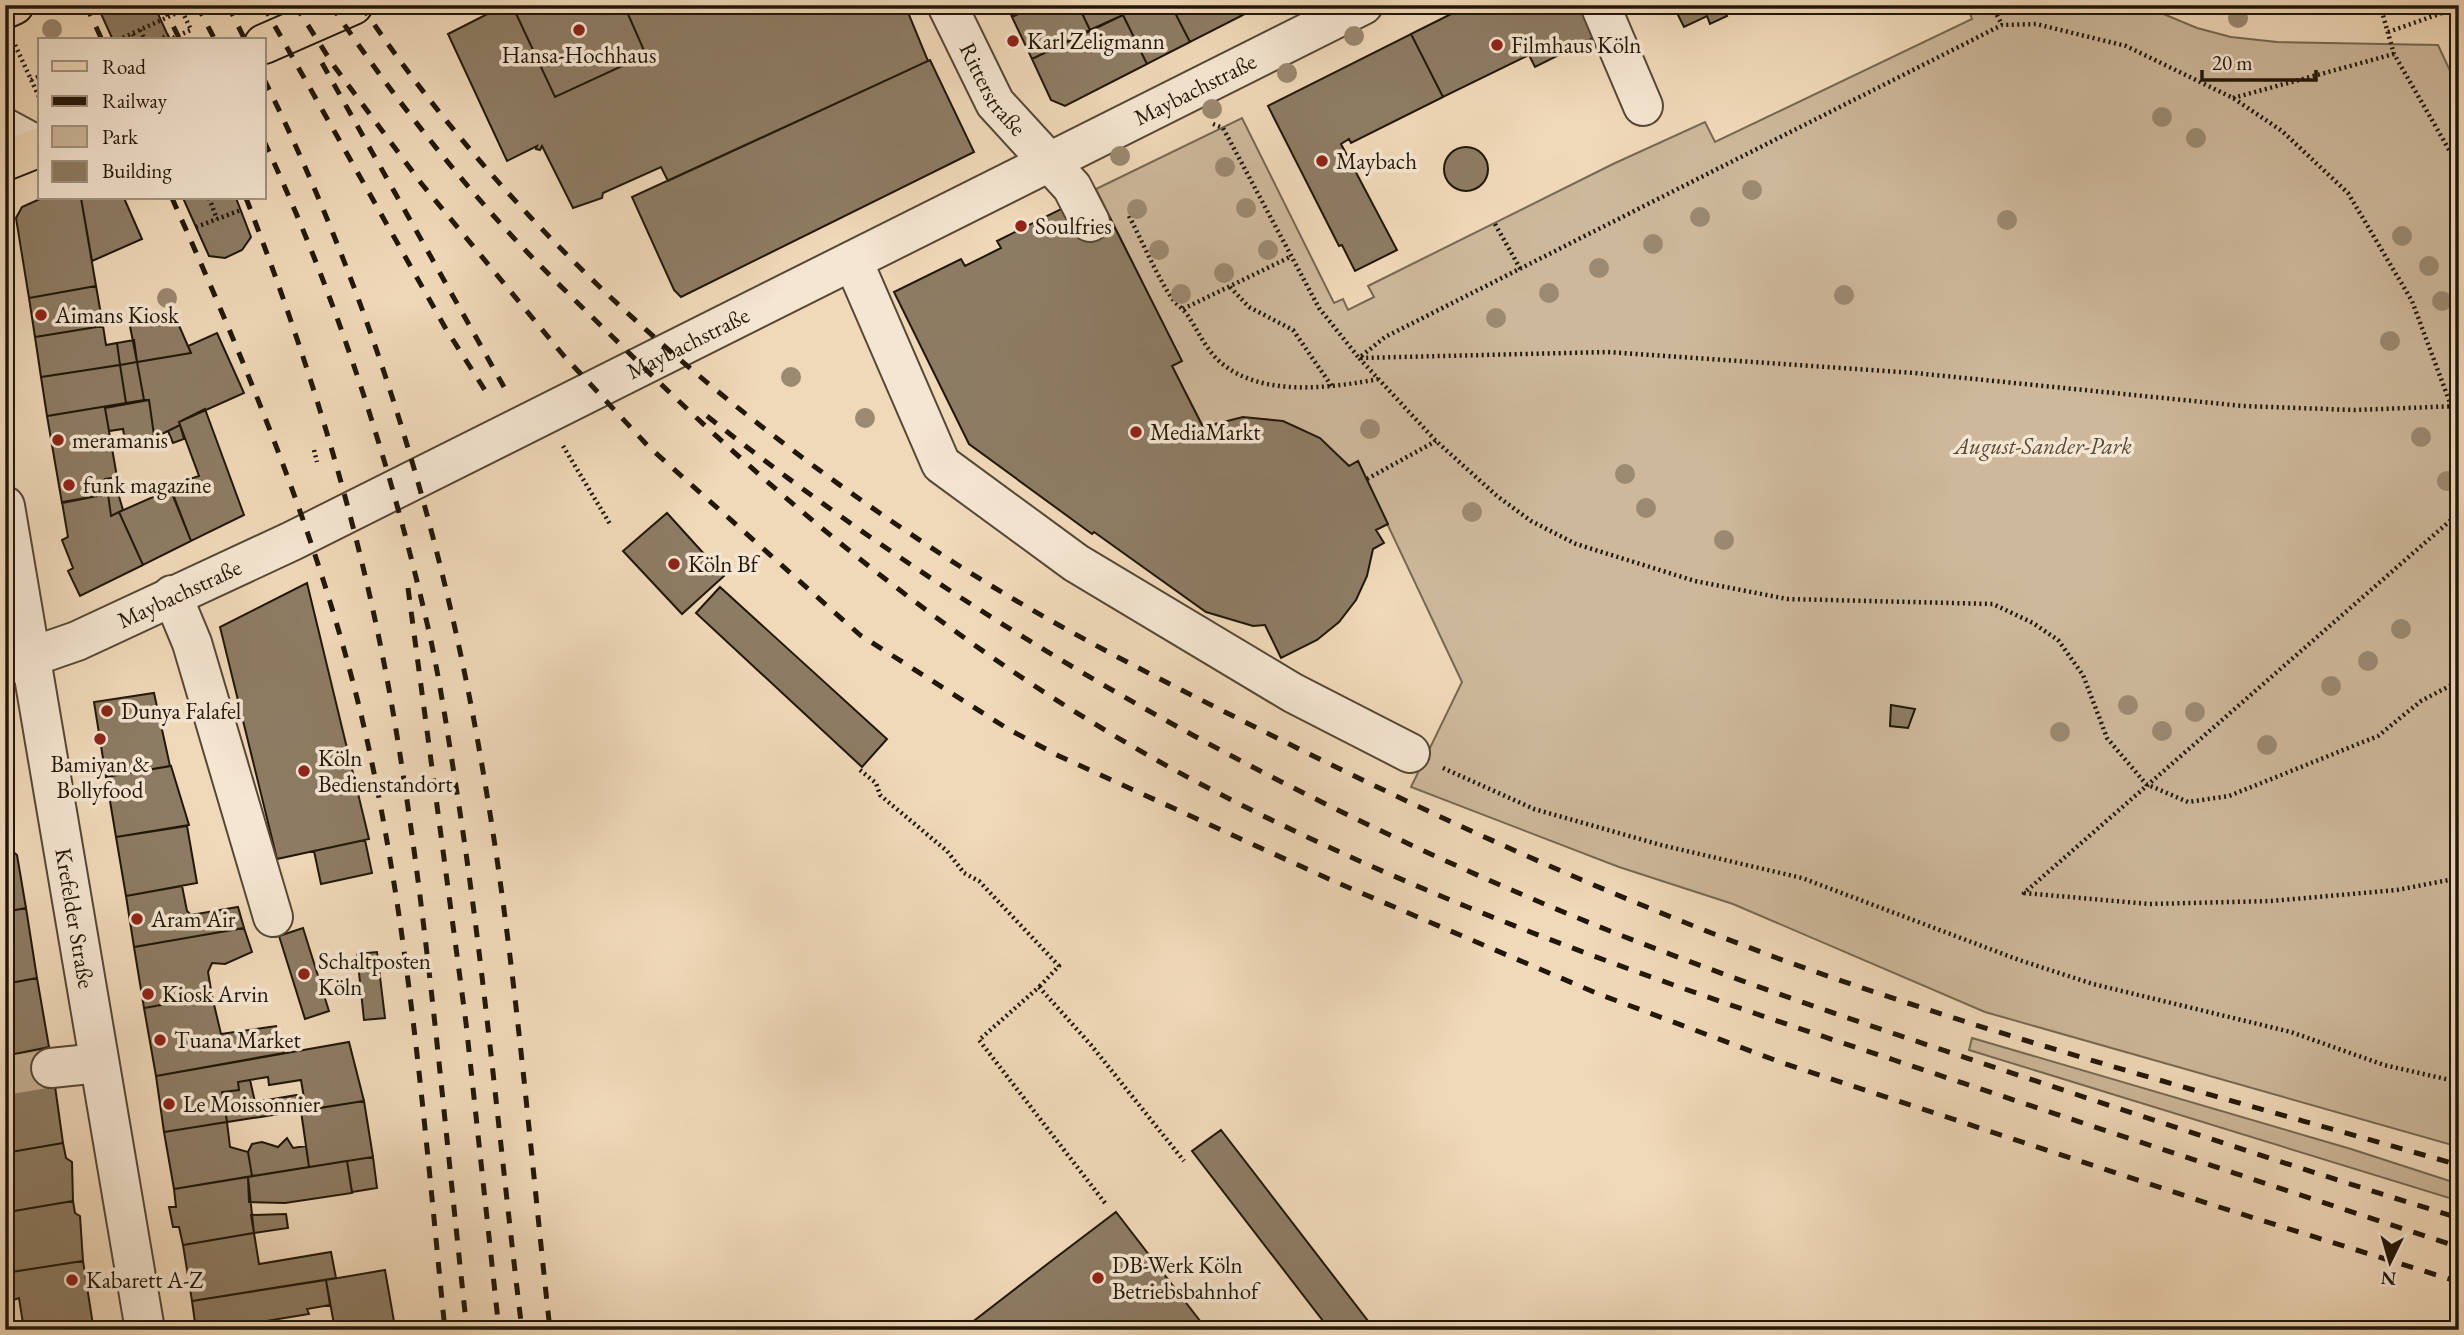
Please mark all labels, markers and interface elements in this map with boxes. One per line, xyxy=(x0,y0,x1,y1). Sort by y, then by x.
marker: Hansa-Hochhaus xyxy=(571,22,587,38)
place label: Karl Zeligmann xyxy=(1027,26,1165,56)
place label: Filmhaus Köln xyxy=(1511,30,1641,60)
marker: Karl Zeligmann xyxy=(1005,33,1021,49)
street label: Ritterstraße xyxy=(953,37,1033,142)
marker: Filmhaus Köln xyxy=(1489,37,1505,53)
legend xyxy=(38,38,266,200)
scale bar xyxy=(2202,38,2315,82)
place label: Hansa-Hochhaus xyxy=(502,40,656,70)
street label: Maybachstraße xyxy=(1129,46,1261,132)
text: 20 m xyxy=(2212,49,2253,76)
text: Road xyxy=(102,53,146,80)
text: Railway xyxy=(102,87,168,114)
text: Park xyxy=(102,123,139,150)
place label: Maybach xyxy=(1336,146,1417,176)
marker: Maybach xyxy=(1314,153,1330,169)
text: Building xyxy=(102,157,172,184)
place label: Soulfries xyxy=(1035,211,1112,241)
marker: Soulfries xyxy=(1013,218,1029,234)
place label: Aimans Kiosk xyxy=(54,300,180,330)
street label: Maybachstraße xyxy=(622,300,754,386)
marker: Aimans Kiosk xyxy=(33,307,49,323)
place label: MediaMarkt xyxy=(1150,417,1261,447)
marker: MediaMarkt xyxy=(1128,424,1144,440)
place label: meramanis xyxy=(72,425,168,455)
park label: August-Sander-Park xyxy=(1952,431,2132,461)
marker: meramanis xyxy=(50,432,66,448)
place label: funk magazine xyxy=(83,470,211,500)
marker: funk magazine xyxy=(61,477,77,493)
place label: Köln Bf xyxy=(688,549,760,579)
street label: Maybachstraße xyxy=(113,552,246,635)
marker: Köln Bf xyxy=(666,556,682,572)
place label: Dunya Falafel xyxy=(121,696,242,726)
marker: Dunya Falafel xyxy=(99,703,115,719)
marker: Bamiyan & Bollyfood xyxy=(92,731,108,747)
place label: Köln Bedienstandort xyxy=(318,743,453,799)
place label: Bamiyan & Bollyfood xyxy=(50,749,150,805)
marker: Köln Bedienstandort xyxy=(296,763,312,779)
street label: Krefelder Straße xyxy=(48,846,102,991)
place label: Aram Air xyxy=(150,904,236,934)
marker: Aram Air xyxy=(129,911,145,927)
place label: Schaltposten Köln xyxy=(318,946,431,1002)
marker: Schaltposten Köln xyxy=(296,966,312,982)
place label: Kiosk Arvin xyxy=(162,979,269,1009)
marker: Kiosk Arvin xyxy=(140,986,156,1002)
place label: Tuana Market xyxy=(174,1025,302,1055)
marker: Tuana Market xyxy=(152,1032,168,1048)
place label: Le Moissonnier xyxy=(183,1089,320,1119)
marker: Le Moissonnier xyxy=(161,1096,177,1112)
north arrow xyxy=(2356,1226,2426,1296)
place label: DB-Werk Köln Betriebsbahnhof xyxy=(1112,1250,1261,1306)
place label: Kabarett A-Z xyxy=(86,1265,203,1295)
text: N xyxy=(2379,1265,2397,1292)
marker: DB-Werk Köln Betriebsbahnhof xyxy=(1090,1270,1106,1286)
marker: Kabarett A-Z xyxy=(64,1272,80,1288)

